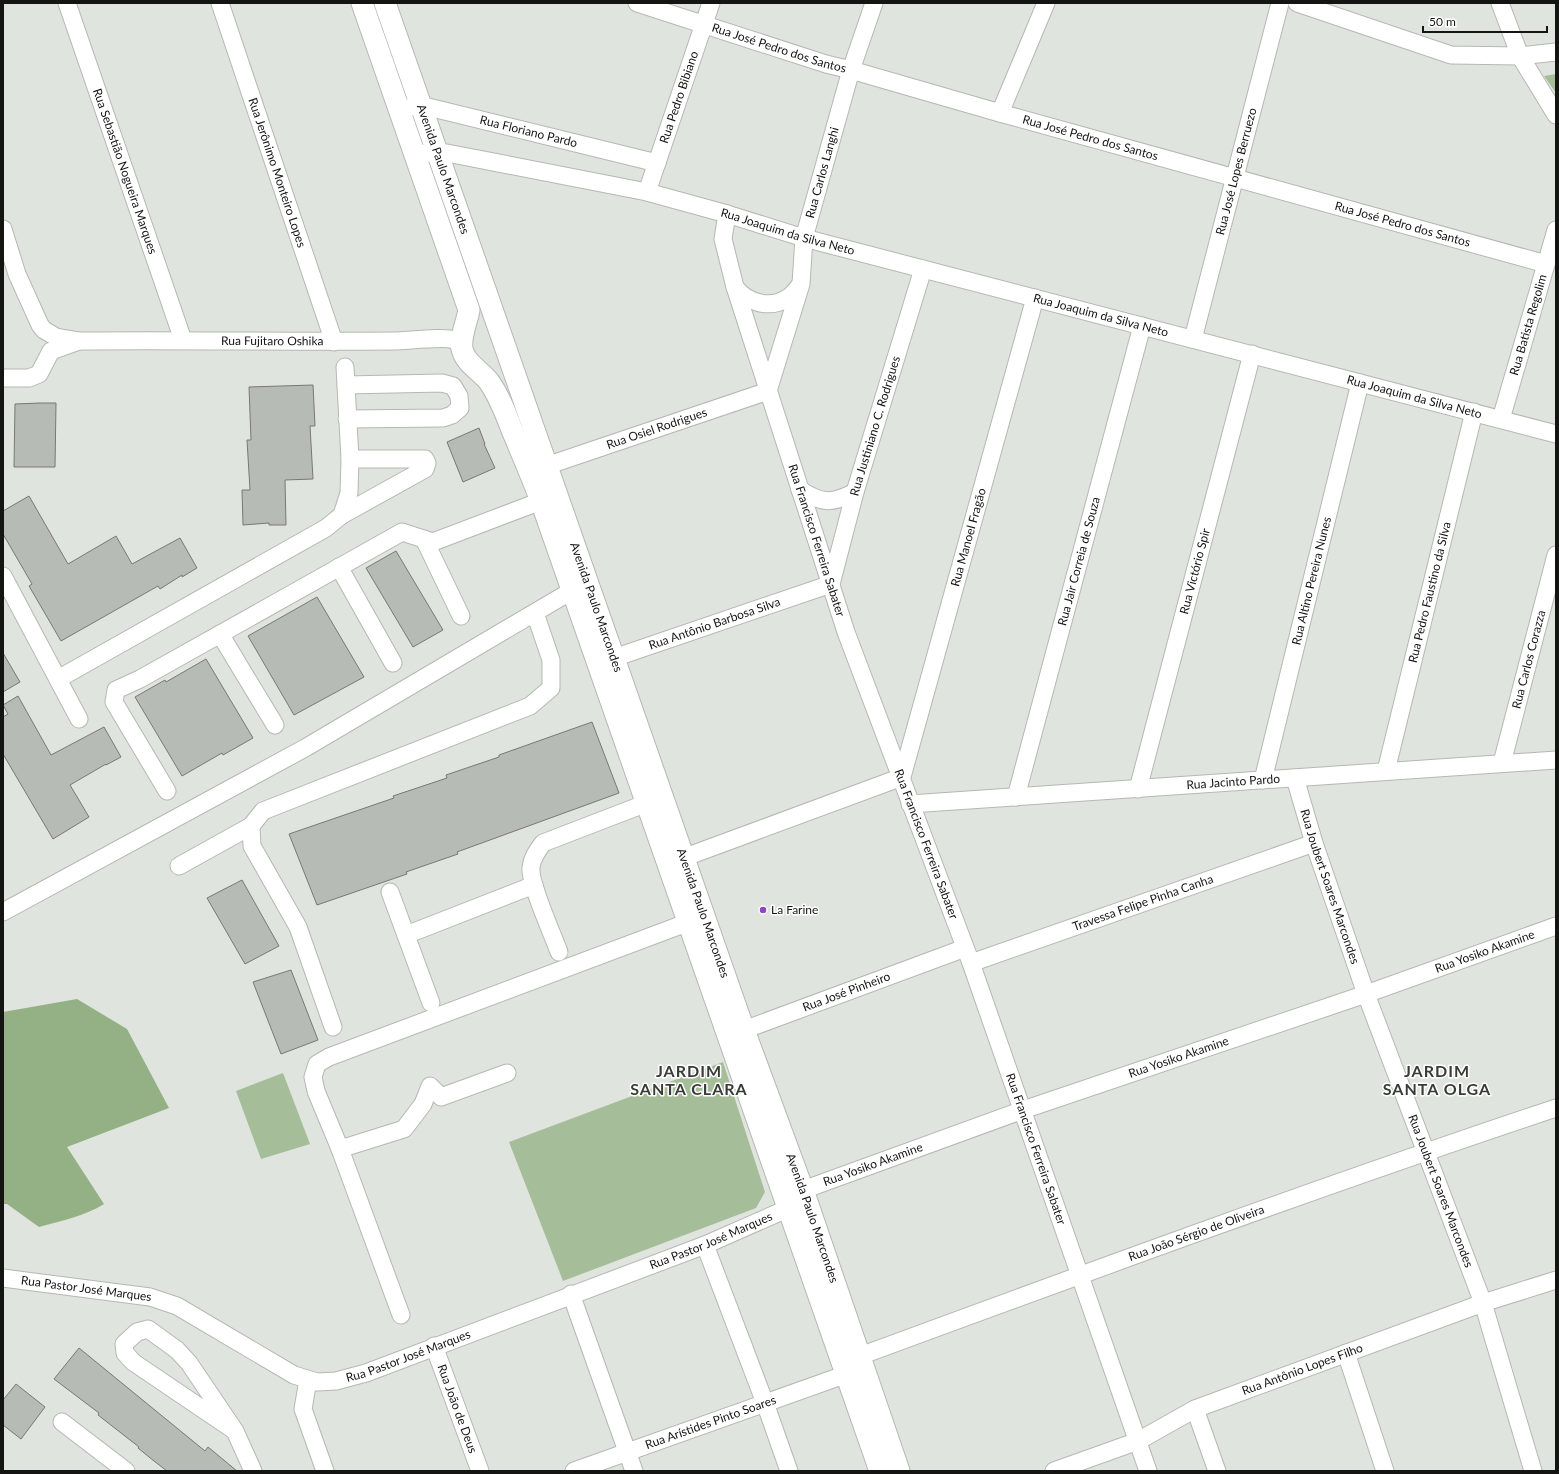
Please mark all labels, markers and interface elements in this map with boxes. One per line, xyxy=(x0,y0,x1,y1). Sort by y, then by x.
scale bar xyxy=(1423,8,1547,34)
text: 50 m xyxy=(1429,14,1456,29)
street label: Rua José Pedro dos Santos xyxy=(710,20,848,76)
street label: Rua Pedro Bibiano xyxy=(656,49,701,145)
street label: Rua Sebastião Nogueira Marques xyxy=(90,86,161,256)
street label: Rua Jerônimo Monteiro Lopes xyxy=(245,96,310,249)
street label: Avenida Paulo Marcondes xyxy=(414,102,473,236)
street label: Rua José Lopes Berruezo xyxy=(1212,106,1260,237)
street label: Rua Floriano Pardo xyxy=(478,112,579,150)
street label: Rua José Pedro dos Santos xyxy=(1021,112,1160,163)
street label: Rua Carlos Langhi xyxy=(802,125,842,220)
street label: Rua José Pedro dos Santos xyxy=(1333,198,1472,250)
street label: Rua Joaquim da Silva Neto xyxy=(719,205,857,258)
street label: Rua Batista Regolim xyxy=(1506,272,1550,377)
street label: Rua Joaquim da Silva Neto xyxy=(1032,290,1170,340)
street label: Rua Fujitaro Oshika xyxy=(221,333,324,348)
street label: Rua Justiniano C. Rodrigues xyxy=(846,354,903,497)
street label: Rua Joaquim da Silva Neto xyxy=(1345,372,1484,421)
street label: Rua Osiel Rodrigues xyxy=(604,404,709,452)
street label: Rua Francisco Ferreira Sabater xyxy=(785,462,849,619)
street label: Rua Manoel Fragão xyxy=(947,486,989,588)
street label: Rua Jair Correia de Souza xyxy=(1054,495,1103,627)
street label: Rua Altino Pereira Nunes xyxy=(1288,515,1334,646)
street label: Rua Pedro Faustino da Silva xyxy=(1405,520,1454,664)
street label: Rua Victório Spir xyxy=(1176,526,1213,616)
street label: Avenida Paulo Marcondes xyxy=(567,540,626,674)
street label: Rua Antônio Barbosa Silva xyxy=(647,594,782,653)
street label: Rua Carlos Corazza xyxy=(1508,608,1548,710)
street label: Rua Francisco Ferreira Sabater xyxy=(891,767,962,922)
street label: Rua Jacinto Pardo xyxy=(1186,771,1281,792)
street label: Rua Joubert Soares Marcondes xyxy=(1297,807,1363,966)
street label: Avenida Paulo Marcondes xyxy=(674,846,733,980)
street label: Travessa Felipe Pinha Canha xyxy=(1070,871,1215,934)
place label: La Farine xyxy=(771,902,818,917)
marker: La Farine xyxy=(758,905,768,915)
street label: Rua Yosiko Akamine xyxy=(1433,926,1537,976)
street label: Rua José Pinheiro xyxy=(800,968,892,1015)
street label: Rua Yosiko Akamine xyxy=(1126,1033,1231,1081)
district label: JARDIM SANTA CLARA xyxy=(630,1061,748,1098)
district label: JARDIM SANTA OLGA xyxy=(1383,1061,1491,1098)
street label: Rua Francisco Ferreira Sabater xyxy=(1003,1071,1070,1227)
street label: Rua Joubert Soares Marcondes xyxy=(1405,1112,1477,1269)
street label: Rua Yosiko Akamine xyxy=(821,1139,925,1189)
street label: Avenida Paulo Marcondes xyxy=(783,1151,842,1285)
street label: Rua João Sérgio de Oliveira xyxy=(1126,1201,1266,1264)
street label: Rua Pastor José Marques xyxy=(647,1208,774,1272)
street label: Rua Pastor José Marques xyxy=(20,1272,153,1304)
street label: Rua Pastor José Marques xyxy=(344,1326,472,1385)
street label: Rua Antônio Lopes Filho xyxy=(1240,1340,1365,1398)
street label: Rua João de Deus xyxy=(434,1362,481,1455)
street label: Rua Arístides Pinto Soares xyxy=(643,1392,778,1452)

